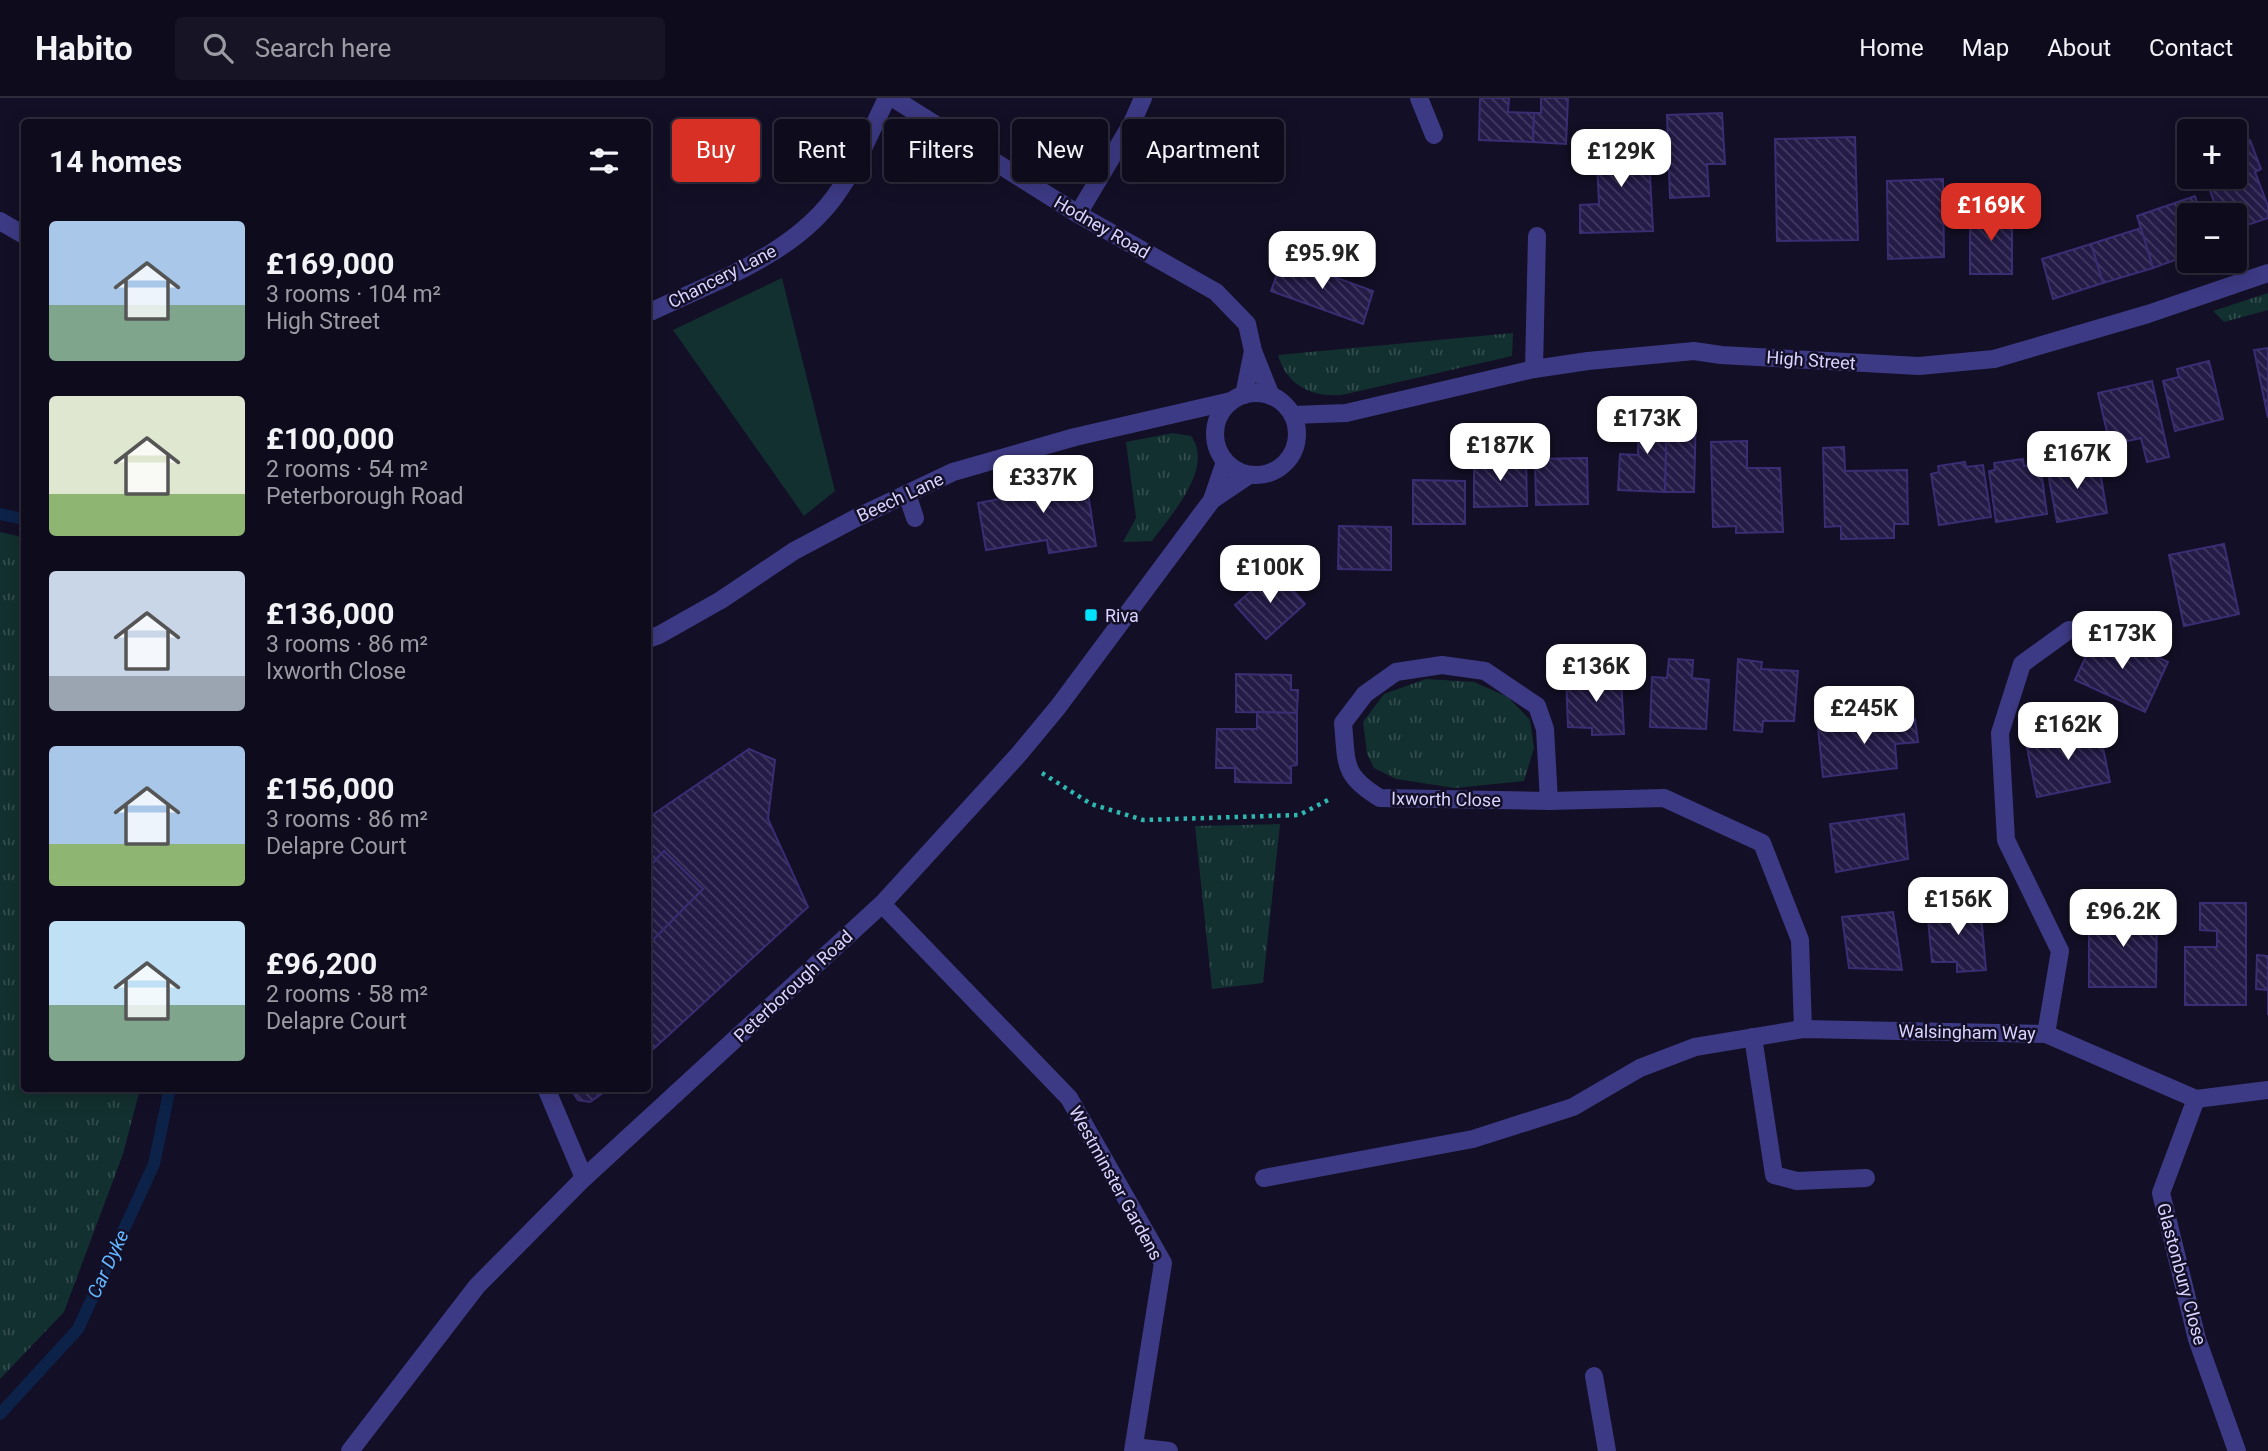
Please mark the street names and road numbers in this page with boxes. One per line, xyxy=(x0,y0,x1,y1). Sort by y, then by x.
street label: Hodney Road xyxy=(1050,191,1154,263)
street label: Chancery Lane xyxy=(664,240,780,312)
street label: High Street xyxy=(1766,346,1856,374)
street label: Beech Lane xyxy=(853,468,947,526)
street label: Ixworth Close xyxy=(1391,788,1501,810)
street label: Peterborough Road xyxy=(729,926,857,1046)
street label: Walsingham Way xyxy=(1898,1020,2036,1044)
street label: Westminster Gardens xyxy=(1065,1102,1167,1264)
street label: Glastonbury Close xyxy=(2153,1201,2211,1347)

